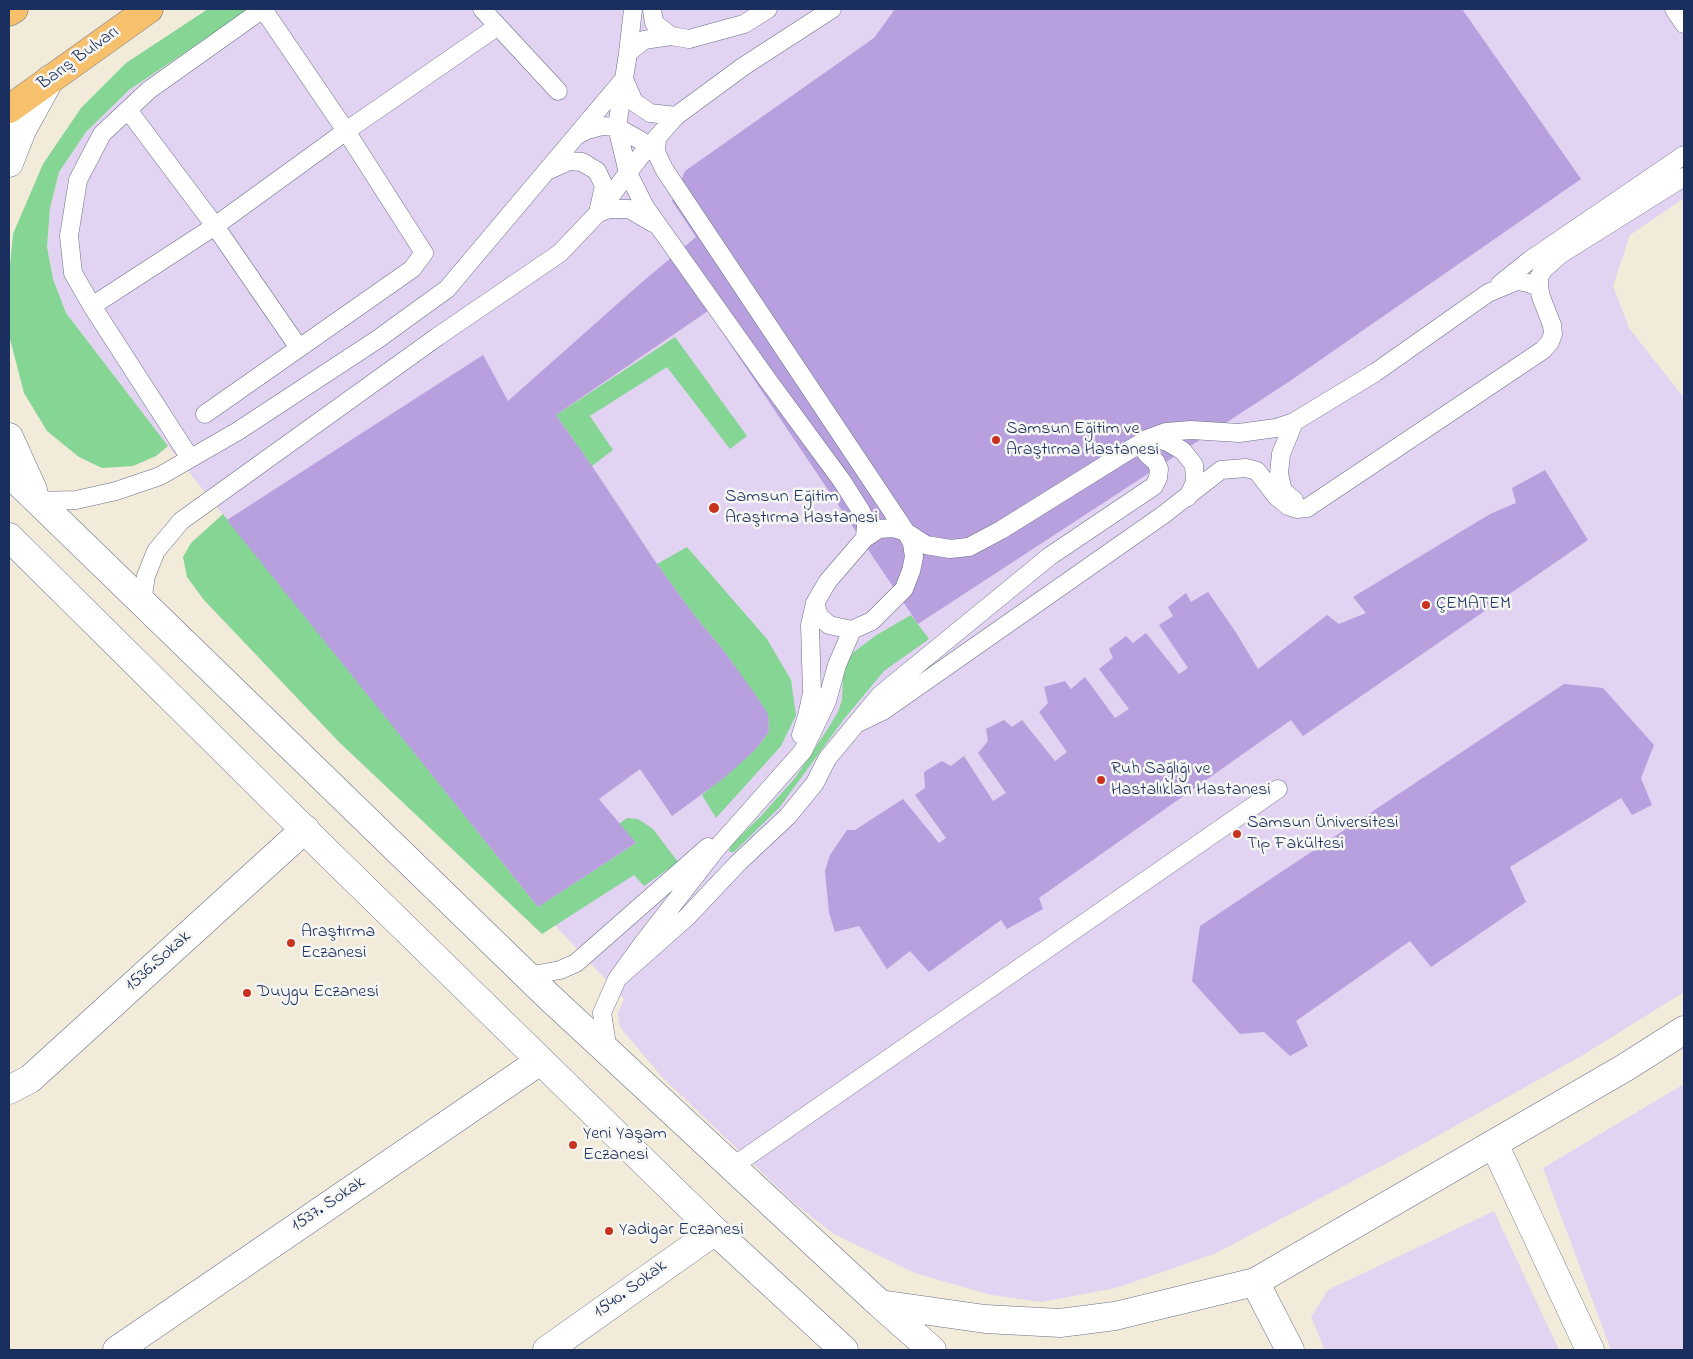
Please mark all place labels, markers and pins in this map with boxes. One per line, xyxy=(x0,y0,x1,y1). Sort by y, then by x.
place label: Samsun Eğitim ve Araştırma Hastanesi xyxy=(1006,419,1159,462)
marker: Samsun Eğitim ve Araştırma Hastanesi xyxy=(990,434,1002,446)
place label: Samsun Eğitim Araştırma Hastanesi xyxy=(725,487,878,530)
marker: Samsun Eğitim Araştırma Hastanesi xyxy=(707,501,721,515)
place label: ÇEMATEM xyxy=(1436,594,1511,616)
marker: ÇEMATEM xyxy=(1420,599,1432,611)
place label: Ruh Sağlığı ve Hastalıkları Hastanesi xyxy=(1111,759,1271,802)
marker: Ruh Sağlığı ve Hastalıkları Hastanesi xyxy=(1095,774,1107,786)
place label: Samsun Üniversitesi Tıp Fakültesi xyxy=(1247,813,1399,856)
marker: Samsun Üniversitesi Tıp Fakültesi xyxy=(1231,828,1243,840)
place label: Araştırma Eczanesi xyxy=(301,922,375,964)
marker: Araştırma Eczanesi xyxy=(285,937,297,949)
place label: Duygu Eczanesi xyxy=(257,982,379,1004)
marker: Duygu Eczanesi xyxy=(241,987,253,999)
place label: Yeni Yaşam Eczanesi xyxy=(583,1124,667,1166)
marker: Yeni Yaşam Eczanesi xyxy=(567,1139,579,1151)
place label: Yadigar Eczanesi xyxy=(619,1220,744,1242)
marker: Yadigar Eczanesi xyxy=(603,1225,615,1237)

